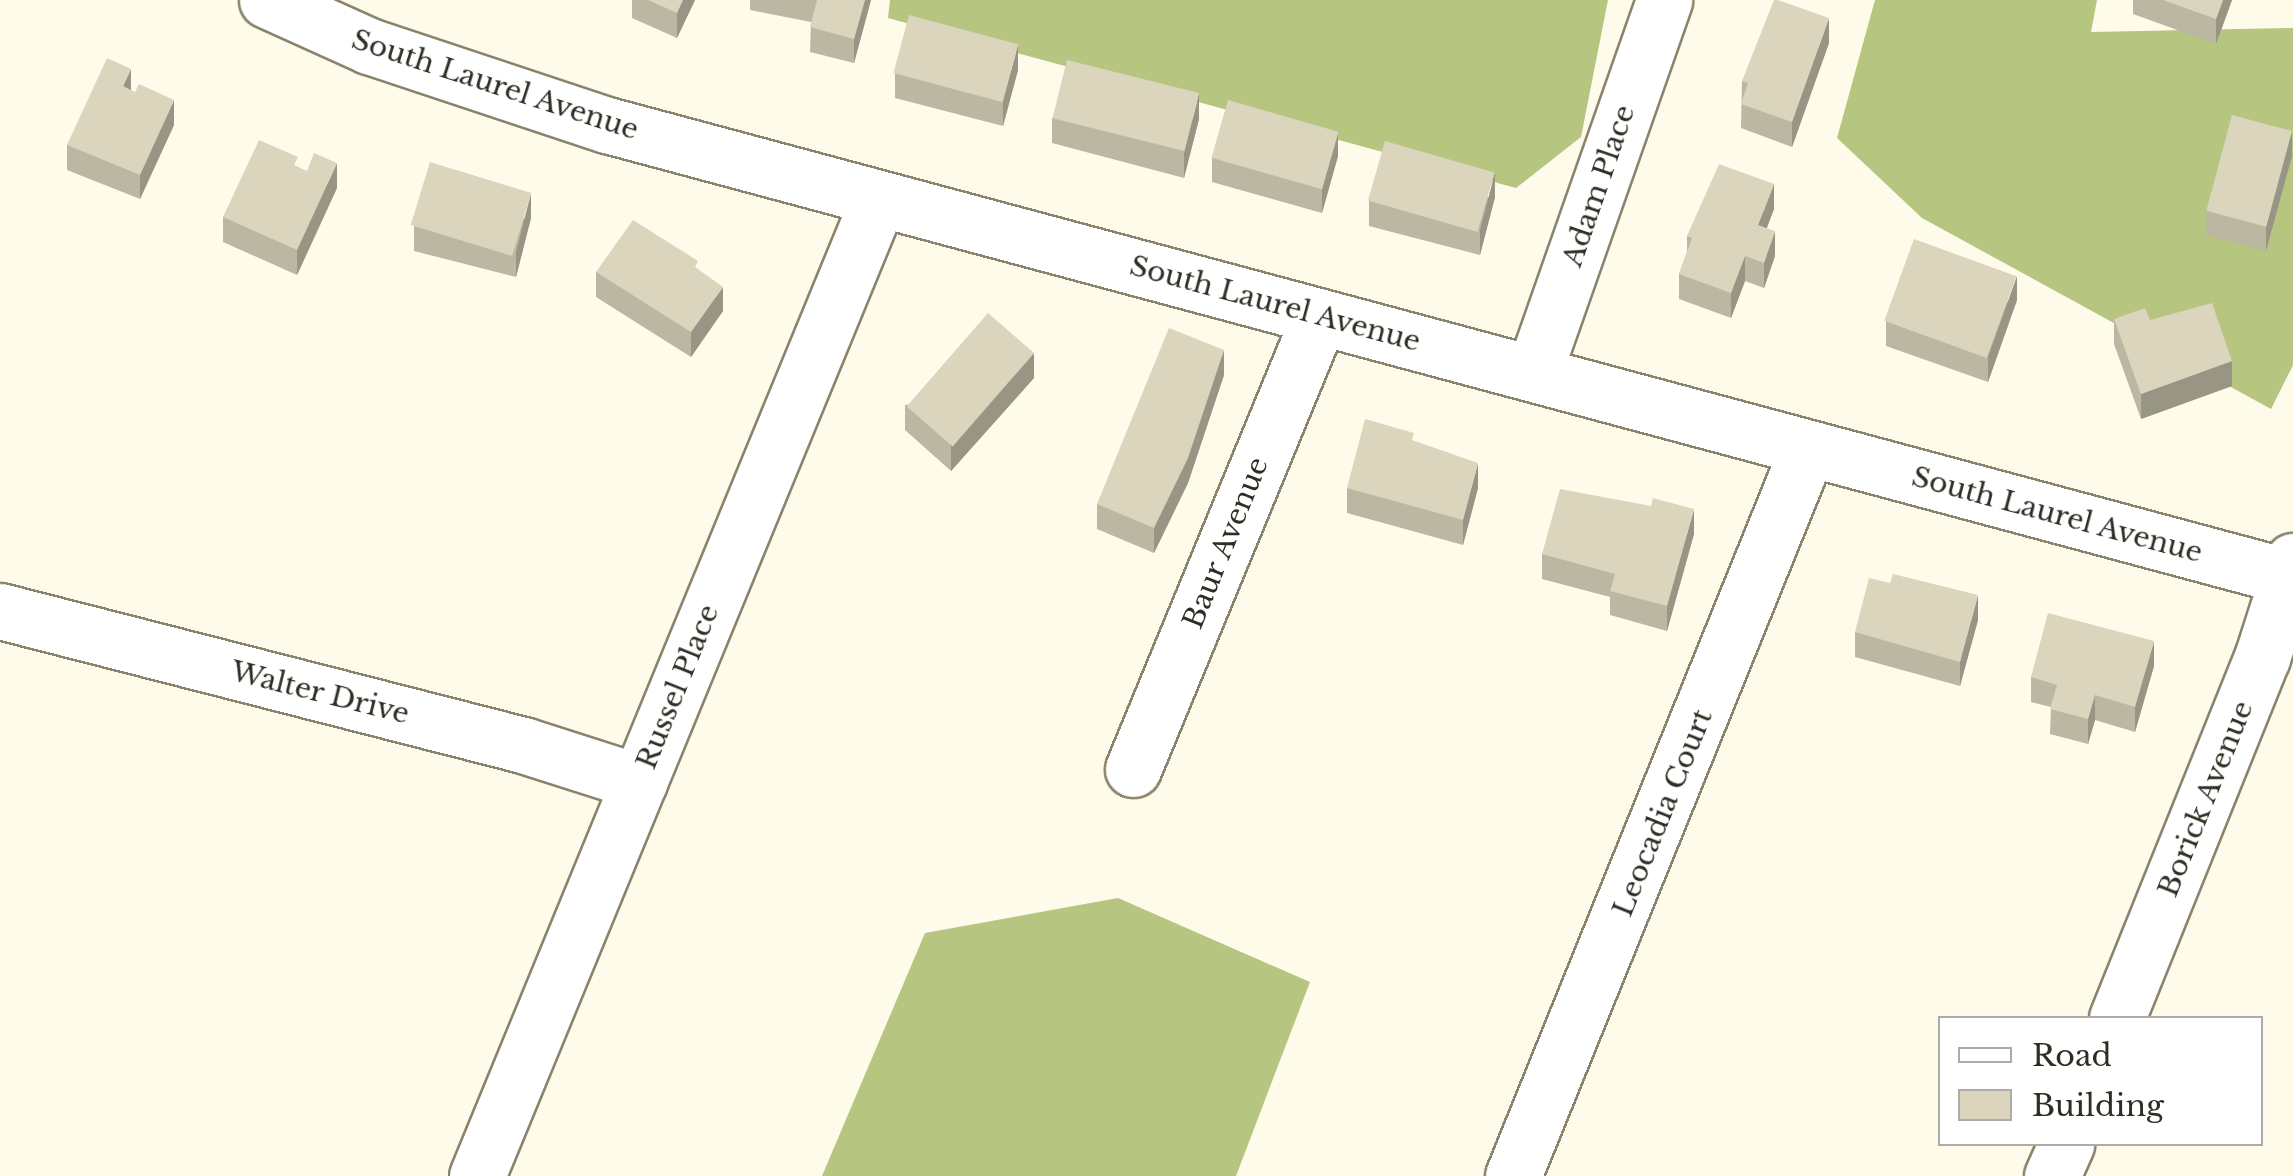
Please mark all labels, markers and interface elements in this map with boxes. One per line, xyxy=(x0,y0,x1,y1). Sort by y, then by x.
street label: South Laurel Avenue xyxy=(347,23,643,147)
street label: Adam Place xyxy=(1556,101,1642,271)
street label: South Laurel Avenue xyxy=(1126,249,1424,359)
street label: Baur Avenue xyxy=(1176,452,1276,634)
street label: South Laurel Avenue xyxy=(1908,460,2206,570)
street label: Russel Place xyxy=(630,600,726,774)
street label: Walter Drive xyxy=(227,655,413,731)
street label: Borick Avenue xyxy=(2151,696,2261,902)
street label: Leocadia Court xyxy=(1606,704,1720,922)
legend xyxy=(1938,1016,2263,1146)
text: Road xyxy=(2032,1037,2112,1074)
text: Building xyxy=(2032,1087,2164,1124)

